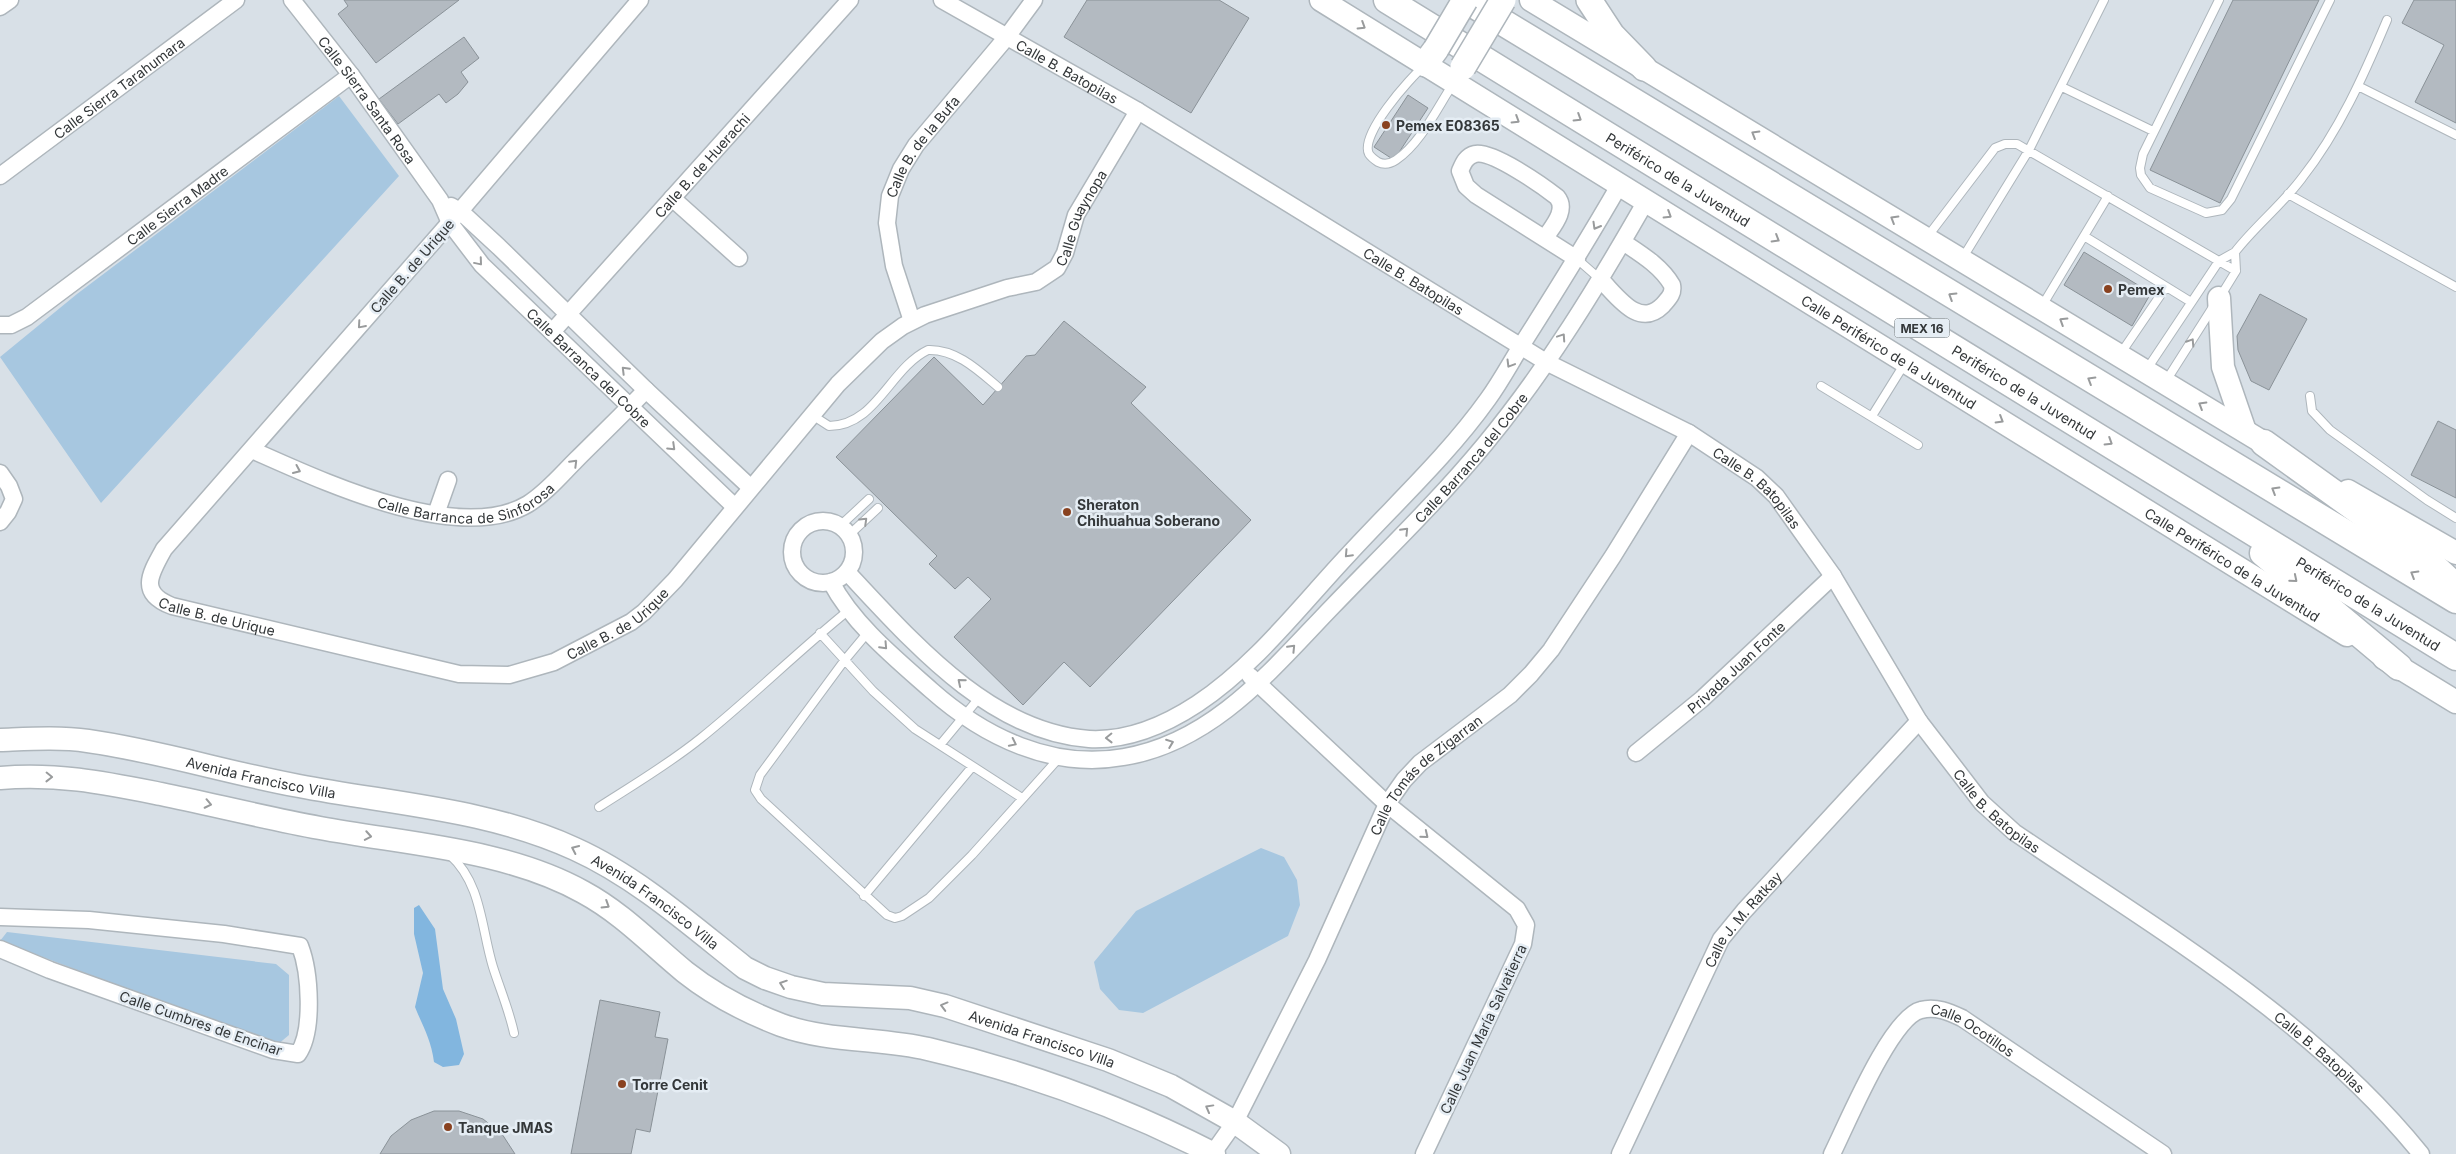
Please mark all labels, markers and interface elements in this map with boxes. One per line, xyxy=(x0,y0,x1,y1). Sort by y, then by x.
one-way arrow xyxy=(1357,19,1366,29)
street label: Calle Sierra Santa Rosa xyxy=(315,32,420,167)
street label: Calle Sierra Tarahumara xyxy=(50,33,187,142)
street label: Calle B. Batopilas xyxy=(1013,35,1121,107)
street label: Calle B. de la Bufa xyxy=(882,92,962,200)
street label: Calle B. de Huerachi xyxy=(650,110,753,221)
one-way arrow xyxy=(1572,112,1581,121)
one-way arrow xyxy=(1510,113,1519,123)
place label: Pemex E08365 xyxy=(1396,117,1500,134)
marker: Pemex E08365 xyxy=(1380,119,1392,131)
street label: Periférico de la Juventud xyxy=(1603,128,1753,230)
one-way arrow xyxy=(1752,131,1761,141)
street label: Calle Sierra Madre xyxy=(123,162,231,248)
street label: Calle Guaynopa xyxy=(1051,166,1110,269)
one-way arrow xyxy=(1663,208,1672,218)
street label: Calle B. de Urique xyxy=(367,215,457,317)
one-way arrow xyxy=(1891,215,1900,225)
one-way arrow xyxy=(1592,221,1602,230)
one-way arrow xyxy=(1770,233,1779,243)
street label: Calle B. Batopilas xyxy=(1360,243,1467,318)
one-way arrow xyxy=(474,256,483,265)
place label: Pemex xyxy=(2118,281,2164,298)
marker: Pemex xyxy=(2102,283,2114,295)
street label: Calle Periférico de la Juventud xyxy=(1798,291,1980,412)
one-way arrow xyxy=(1948,292,1957,302)
street label: Calle Barranca del Cobre xyxy=(523,304,655,431)
one-way arrow xyxy=(2060,317,2069,327)
road number: MEX 16 xyxy=(1894,318,1950,338)
one-way arrow xyxy=(357,320,366,329)
one-way arrow xyxy=(1556,334,1565,343)
one-way arrow xyxy=(2185,338,2194,348)
street label: Periférico de la Juventud xyxy=(1949,341,2099,442)
one-way arrow xyxy=(1507,359,1517,368)
one-way arrow xyxy=(622,367,631,376)
one-way arrow xyxy=(2087,376,2096,386)
street label: Calle Barranca del Cobre xyxy=(1411,389,1531,526)
one-way arrow xyxy=(2199,402,2208,412)
one-way arrow xyxy=(1995,413,2004,423)
one-way arrow xyxy=(2104,436,2113,446)
one-way arrow xyxy=(666,441,675,450)
street label: Calle B. Batopilas xyxy=(1710,443,1805,532)
one-way arrow xyxy=(568,459,577,468)
one-way arrow xyxy=(292,463,301,474)
street label: Calle Barranca de Sinforosa xyxy=(376,479,557,526)
one-way arrow xyxy=(2272,487,2281,497)
place label: Sheraton Chihuahua Soberano xyxy=(1077,496,1221,529)
street label: Calle Periférico de la Juventud xyxy=(2142,504,2323,625)
marker: Sheraton Chihuahua Soberano xyxy=(1061,506,1073,518)
one-way arrow xyxy=(858,518,867,527)
one-way arrow xyxy=(1399,528,1408,537)
one-way arrow xyxy=(1345,549,1354,558)
street label: Periférico de la Juventud xyxy=(2293,553,2444,654)
one-way arrow xyxy=(2411,571,2420,581)
one-way arrow xyxy=(2288,574,2297,582)
street label: Calle B. de Urique xyxy=(563,584,672,663)
street label: Calle B. de Urique xyxy=(156,593,277,639)
street label: Privada Juan Fonte xyxy=(1684,617,1788,716)
one-way arrow xyxy=(878,641,887,650)
one-way arrow xyxy=(1286,644,1295,653)
one-way arrow xyxy=(957,678,966,687)
street label: Calle Tomás de Zigarran xyxy=(1366,711,1485,838)
one-way arrow xyxy=(1104,733,1112,744)
one-way arrow xyxy=(1008,737,1017,747)
one-way arrow xyxy=(1165,739,1174,749)
street label: Avenida Francisco Villa xyxy=(185,752,337,801)
street label: Calle B. Batopilas xyxy=(1950,765,2044,856)
one-way arrow xyxy=(45,771,53,782)
one-way arrow xyxy=(204,798,213,809)
one-way arrow xyxy=(1420,830,1429,839)
one-way arrow xyxy=(363,831,372,841)
one-way arrow xyxy=(571,844,580,855)
street label: Avenida Francisco Villa xyxy=(589,850,723,952)
street label: Calle J. M. Ratkay xyxy=(1700,868,1785,970)
one-way arrow xyxy=(600,899,609,909)
street label: Calle Juan María Salvatierra xyxy=(1436,941,1530,1117)
one-way arrow xyxy=(780,980,788,990)
street label: Calle Cumbres de Encinar xyxy=(117,987,285,1059)
street label: Calle Ocotillos xyxy=(1930,1000,2018,1060)
one-way arrow xyxy=(939,1001,948,1012)
street label: Avenida Francisco Villa xyxy=(967,1006,1118,1071)
street label: Calle B. Batopilas xyxy=(2271,1007,2369,1096)
place label: Torre Cenit xyxy=(632,1076,708,1093)
marker: Torre Cenit xyxy=(616,1078,628,1090)
one-way arrow xyxy=(1205,1104,1214,1114)
place label: Tanque JMAS xyxy=(458,1119,553,1136)
marker: Tanque JMAS xyxy=(442,1121,454,1133)

